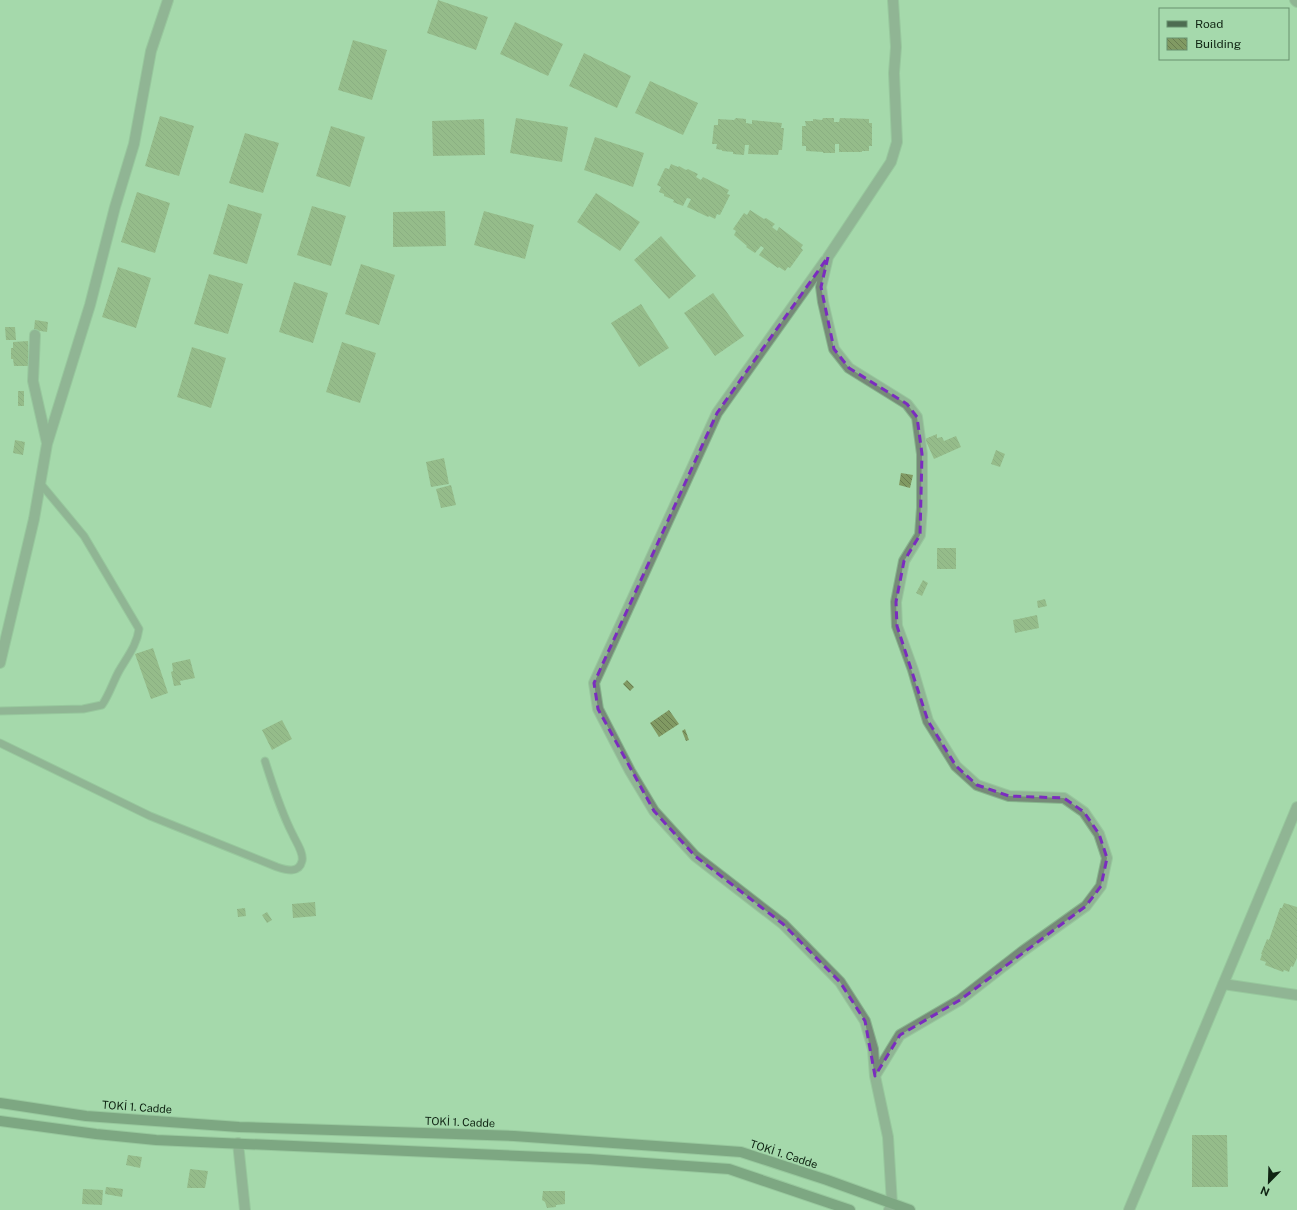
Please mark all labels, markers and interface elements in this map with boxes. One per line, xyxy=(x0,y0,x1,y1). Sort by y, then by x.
legend xyxy=(1159,8,1289,60)
text: Road xyxy=(1195,17,1223,31)
text: Building xyxy=(1195,37,1241,51)
street label: TOKİ 1. Cadde xyxy=(102,1098,173,1115)
street label: TOKİ 1. Cadde xyxy=(425,1114,495,1129)
street label: TOKİ 1. Cadde xyxy=(749,1136,820,1171)
north arrow xyxy=(1249,1162,1289,1202)
text: N xyxy=(1259,1184,1271,1198)

